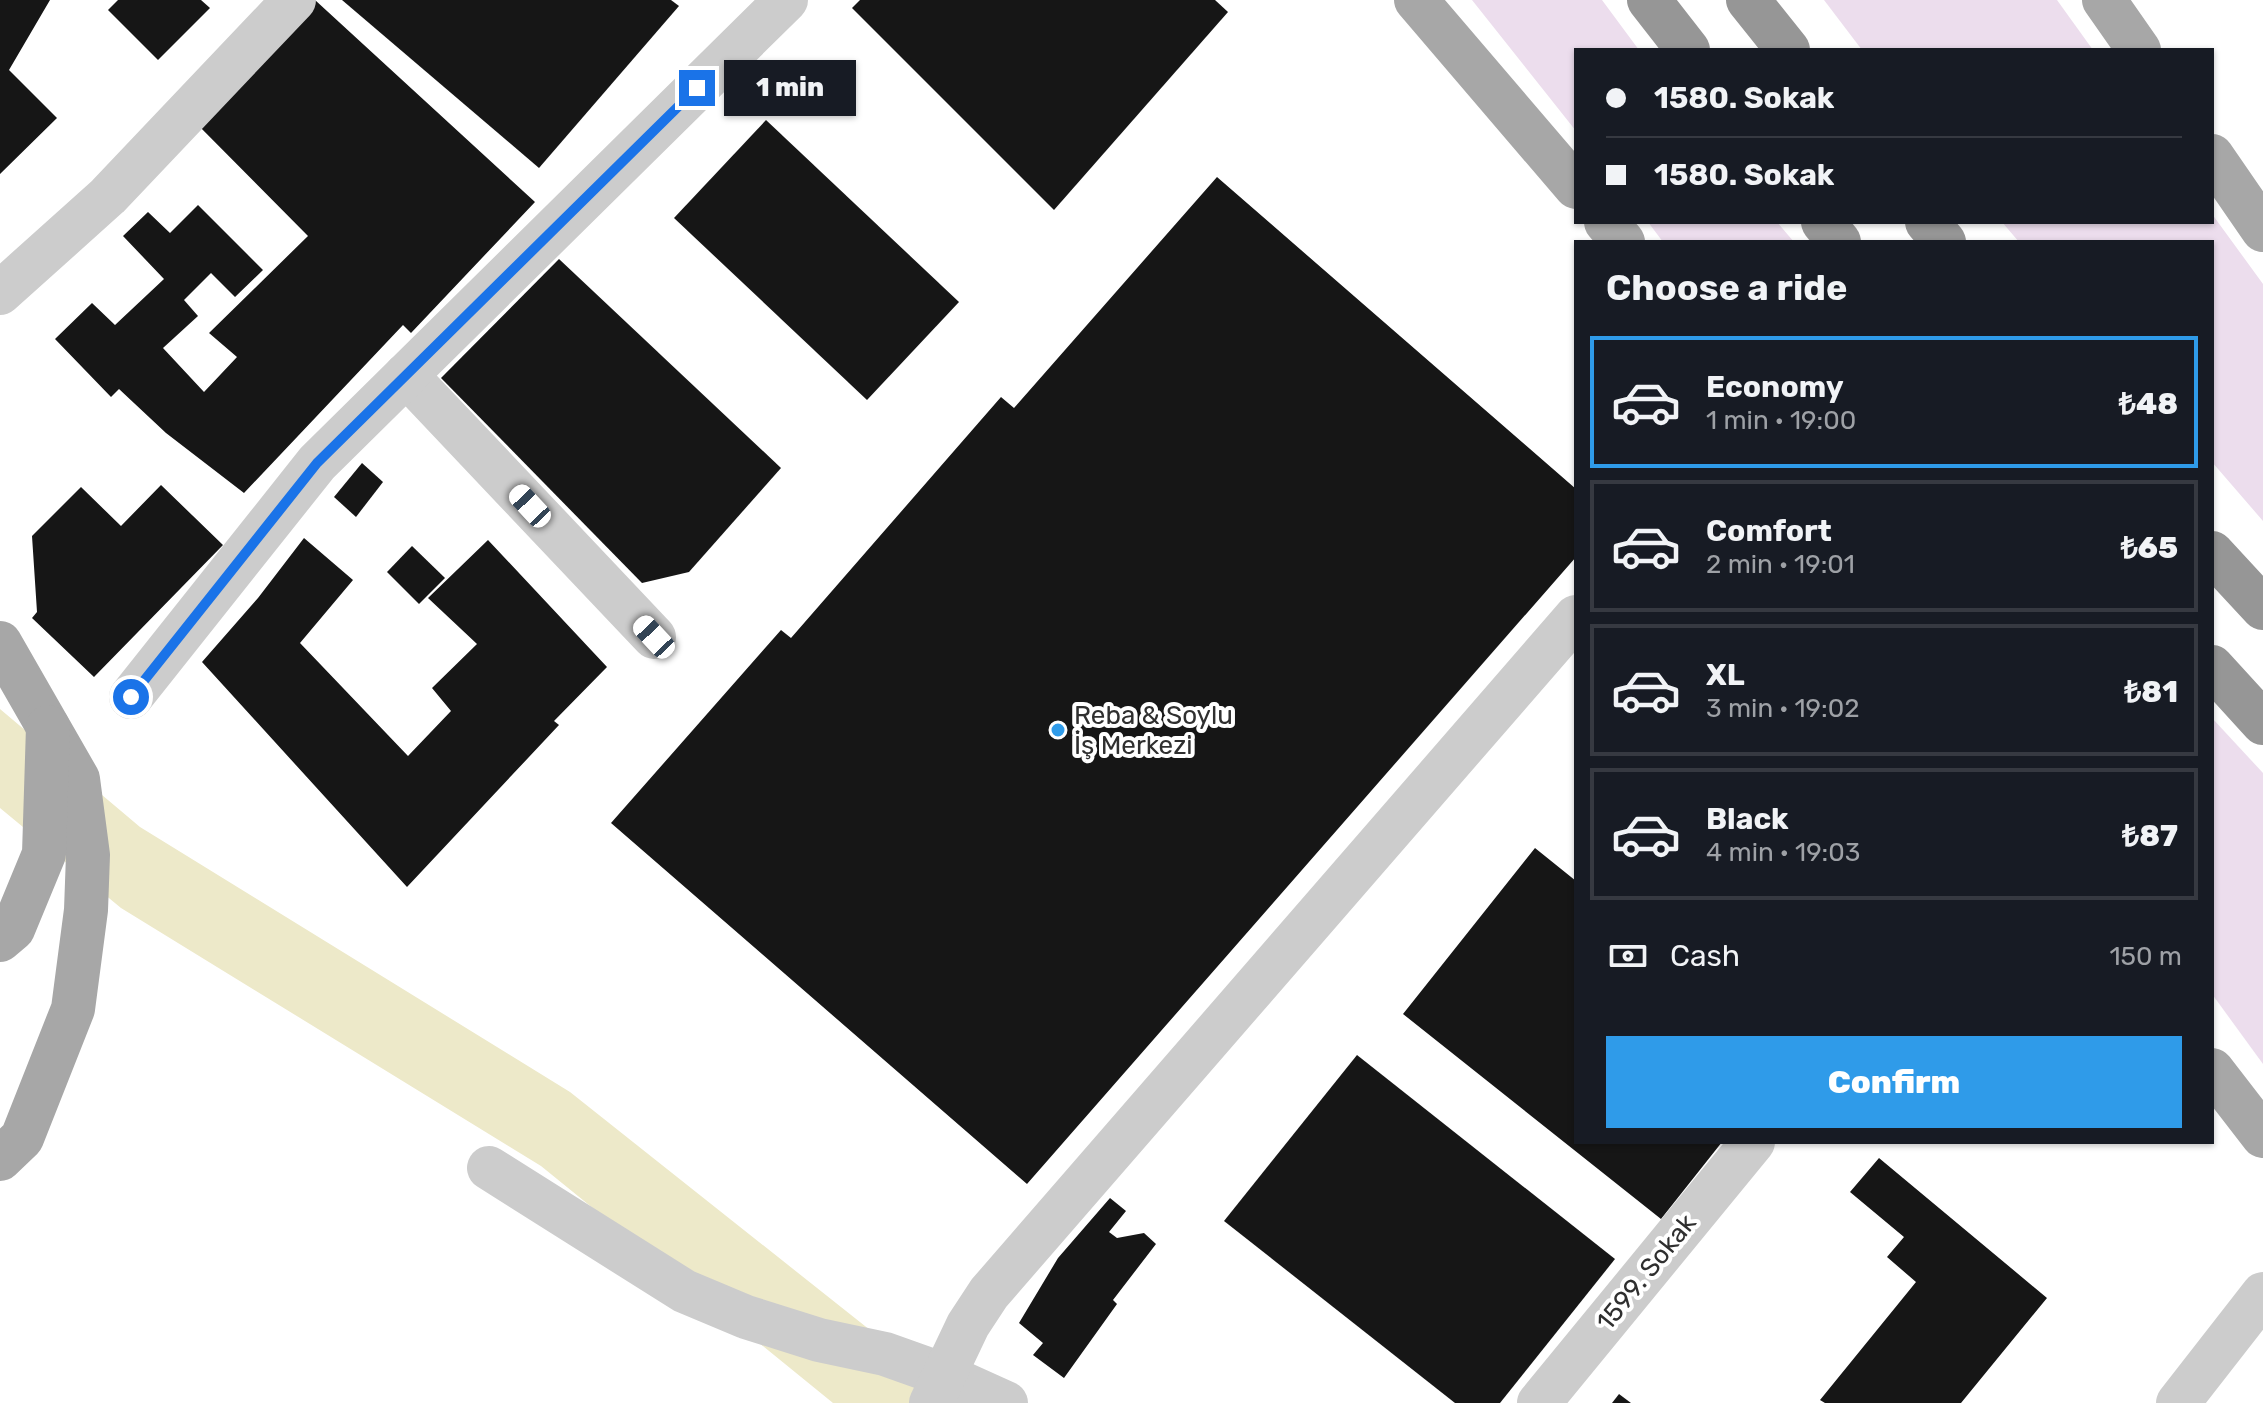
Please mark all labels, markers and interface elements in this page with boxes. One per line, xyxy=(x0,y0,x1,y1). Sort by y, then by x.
callout: 1 min xyxy=(725,60,857,116)
route end xyxy=(679,70,715,106)
text: 1 min xyxy=(756,72,824,103)
text: 1580. Sokak xyxy=(1654,80,1834,116)
text: 1580. Sokak xyxy=(1654,157,1834,193)
text: Choose a ride xyxy=(1606,266,1847,309)
icon: car xyxy=(1610,366,1682,438)
text: Economy xyxy=(1706,369,1844,405)
text: ₺48 xyxy=(2119,386,2178,422)
text: 1 min · 19:00 xyxy=(1706,405,1856,436)
car xyxy=(505,480,555,532)
icon: car xyxy=(1610,510,1682,582)
text: Comfort xyxy=(1706,513,1832,549)
text: ₺65 xyxy=(2121,530,2178,566)
text: 2 min · 19:01 xyxy=(1706,549,1855,580)
car xyxy=(629,611,679,663)
icon: car xyxy=(1610,654,1682,726)
text: XL xyxy=(1706,657,1745,693)
text: ₺81 xyxy=(2124,674,2178,710)
route start xyxy=(113,679,149,715)
text: 3 min · 19:02 xyxy=(1706,693,1859,724)
place label: Reba & Soylu İş Merkezi xyxy=(1074,700,1233,761)
marker: Reba & Soylu İş Merkezi xyxy=(1049,721,1067,739)
icon: car xyxy=(1610,798,1682,870)
text: Black xyxy=(1706,801,1789,837)
text: ₺87 xyxy=(2122,818,2178,854)
text: 4 min · 19:03 xyxy=(1706,837,1860,868)
icon: cash xyxy=(1606,934,1650,978)
text: Cash xyxy=(1670,938,1740,974)
text: 150 m xyxy=(2109,941,2182,972)
button: Confirm xyxy=(1606,1036,2182,1128)
street label: 1599. Sokak xyxy=(1590,1207,1703,1337)

